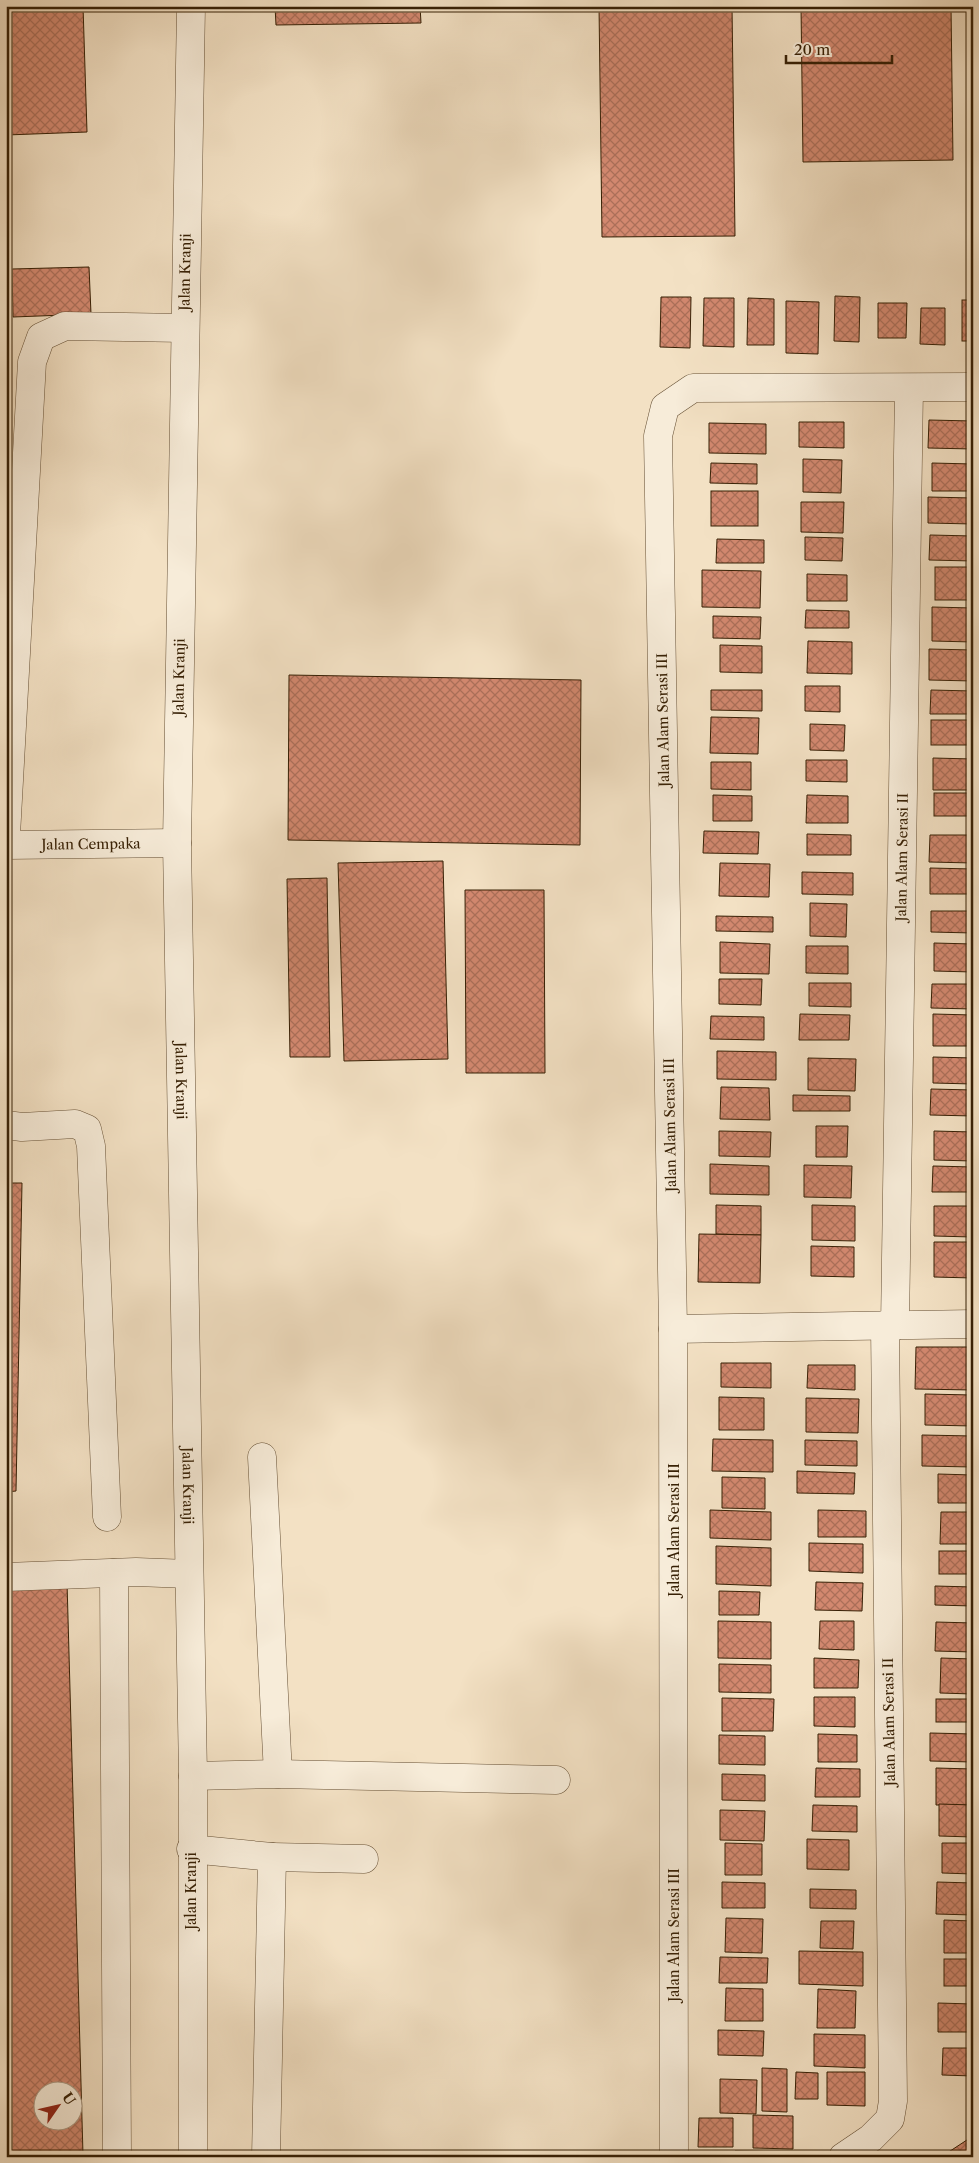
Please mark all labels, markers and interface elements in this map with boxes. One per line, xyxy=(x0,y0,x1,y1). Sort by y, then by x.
scale bar xyxy=(786,32,893,64)
text: 20 m xyxy=(794,40,830,59)
street label: Jalan Kranji xyxy=(175,233,195,313)
street label: Jalan Kranji xyxy=(169,638,189,718)
street label: Jalan Alam Serasi III xyxy=(653,653,673,789)
street label: Jalan Alam Serasi II xyxy=(892,793,912,923)
street label: Jalan Cempaka xyxy=(39,834,141,854)
street label: Jalan Kranji xyxy=(171,1040,191,1120)
street label: Jalan Alam Serasi III xyxy=(660,1058,680,1194)
street label: Jalan Kranji xyxy=(178,1445,198,1525)
street label: Jalan Alam Serasi III xyxy=(665,1463,683,1599)
street label: Jalan Alam Serasi II xyxy=(879,1658,899,1788)
street label: Jalan Kranji xyxy=(182,1852,200,1932)
street label: Jalan Alam Serasi III xyxy=(665,1868,683,2004)
north arrow xyxy=(32,2080,82,2130)
text: U xyxy=(58,2089,80,2109)

